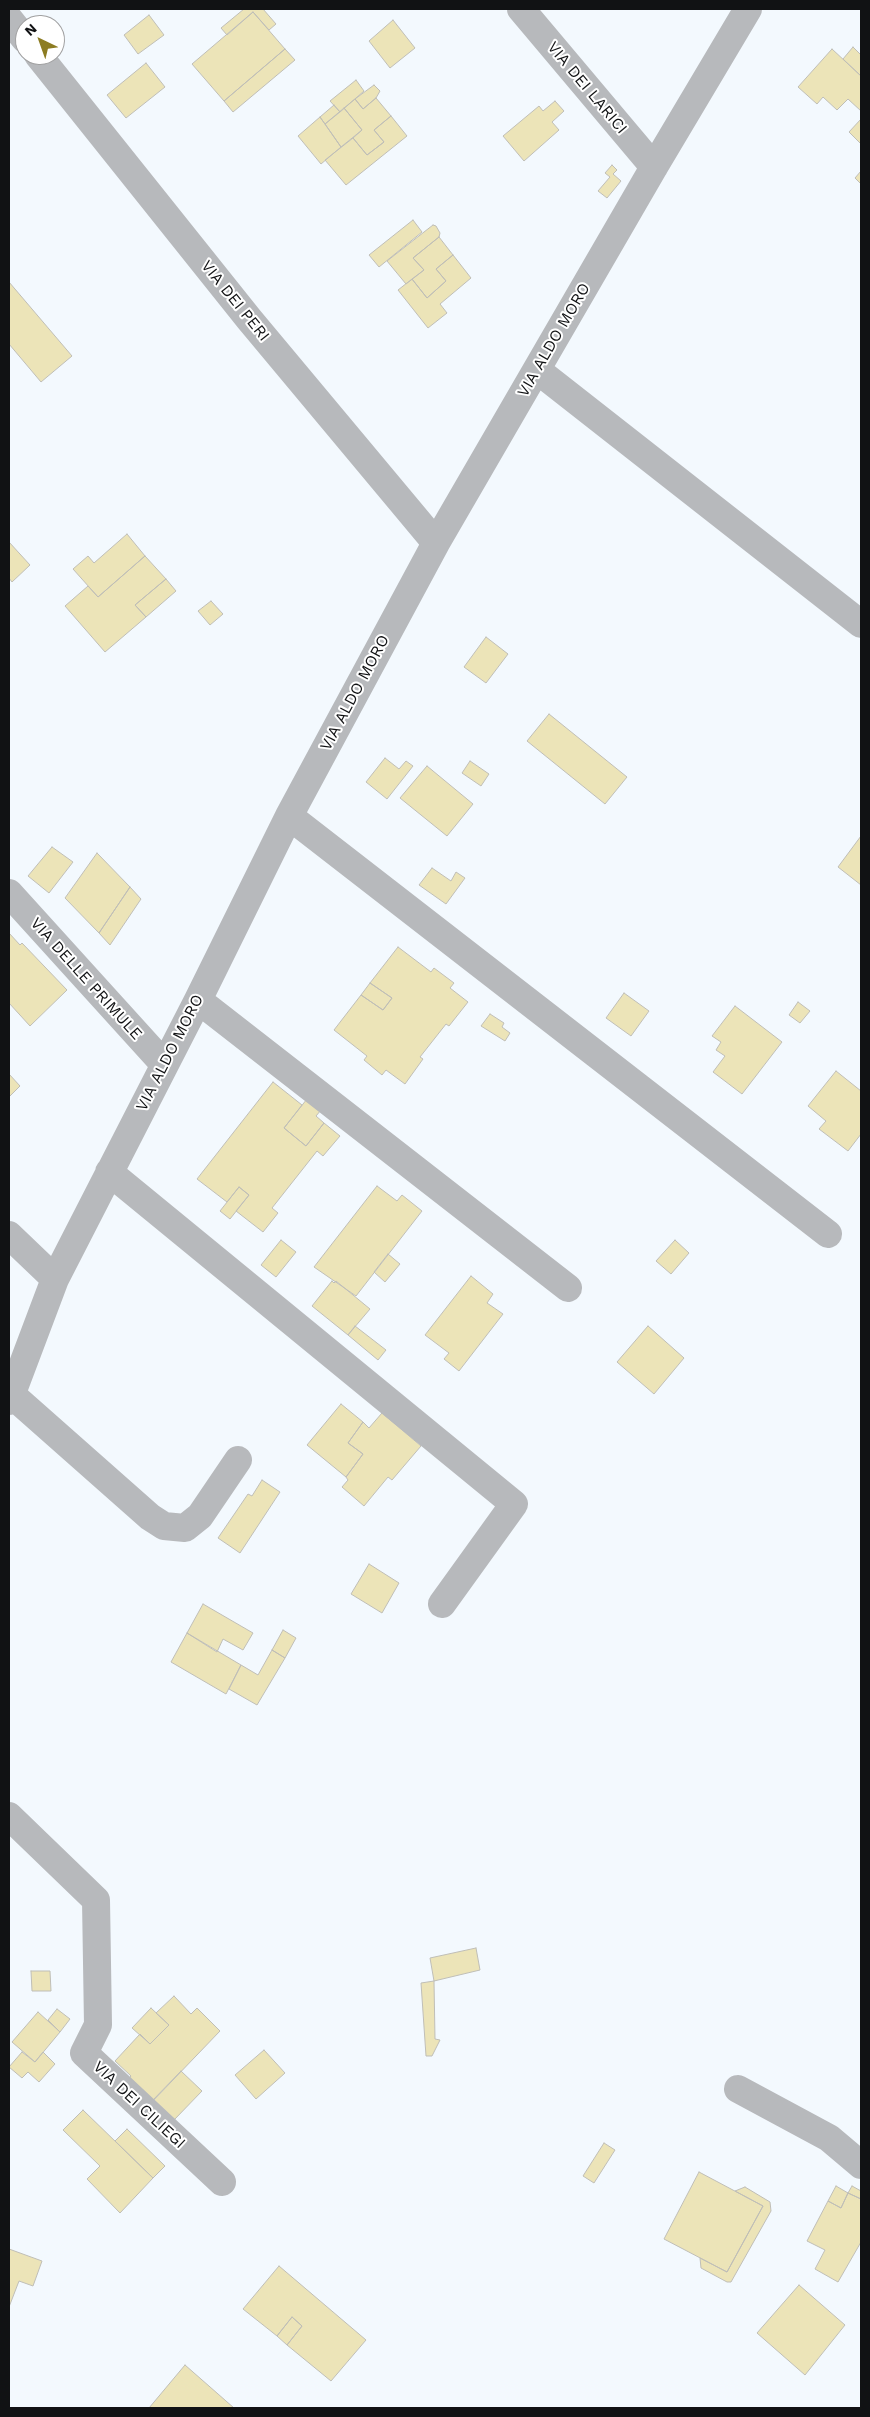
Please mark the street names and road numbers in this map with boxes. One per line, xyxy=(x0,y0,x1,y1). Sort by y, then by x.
street label: VIA DEI LARICI xyxy=(543,38,631,138)
street label: VIA DEI PERI xyxy=(197,257,273,345)
street label: VIA ALDO MORO xyxy=(514,280,594,400)
street label: VIA ALDO MORO xyxy=(316,632,394,754)
street label: VIA DELLE PRIMULE xyxy=(26,914,146,1044)
street label: VIA ALDO MORO xyxy=(132,991,208,1115)
street label: VIA DEI CILIEGI xyxy=(89,2057,189,2153)

